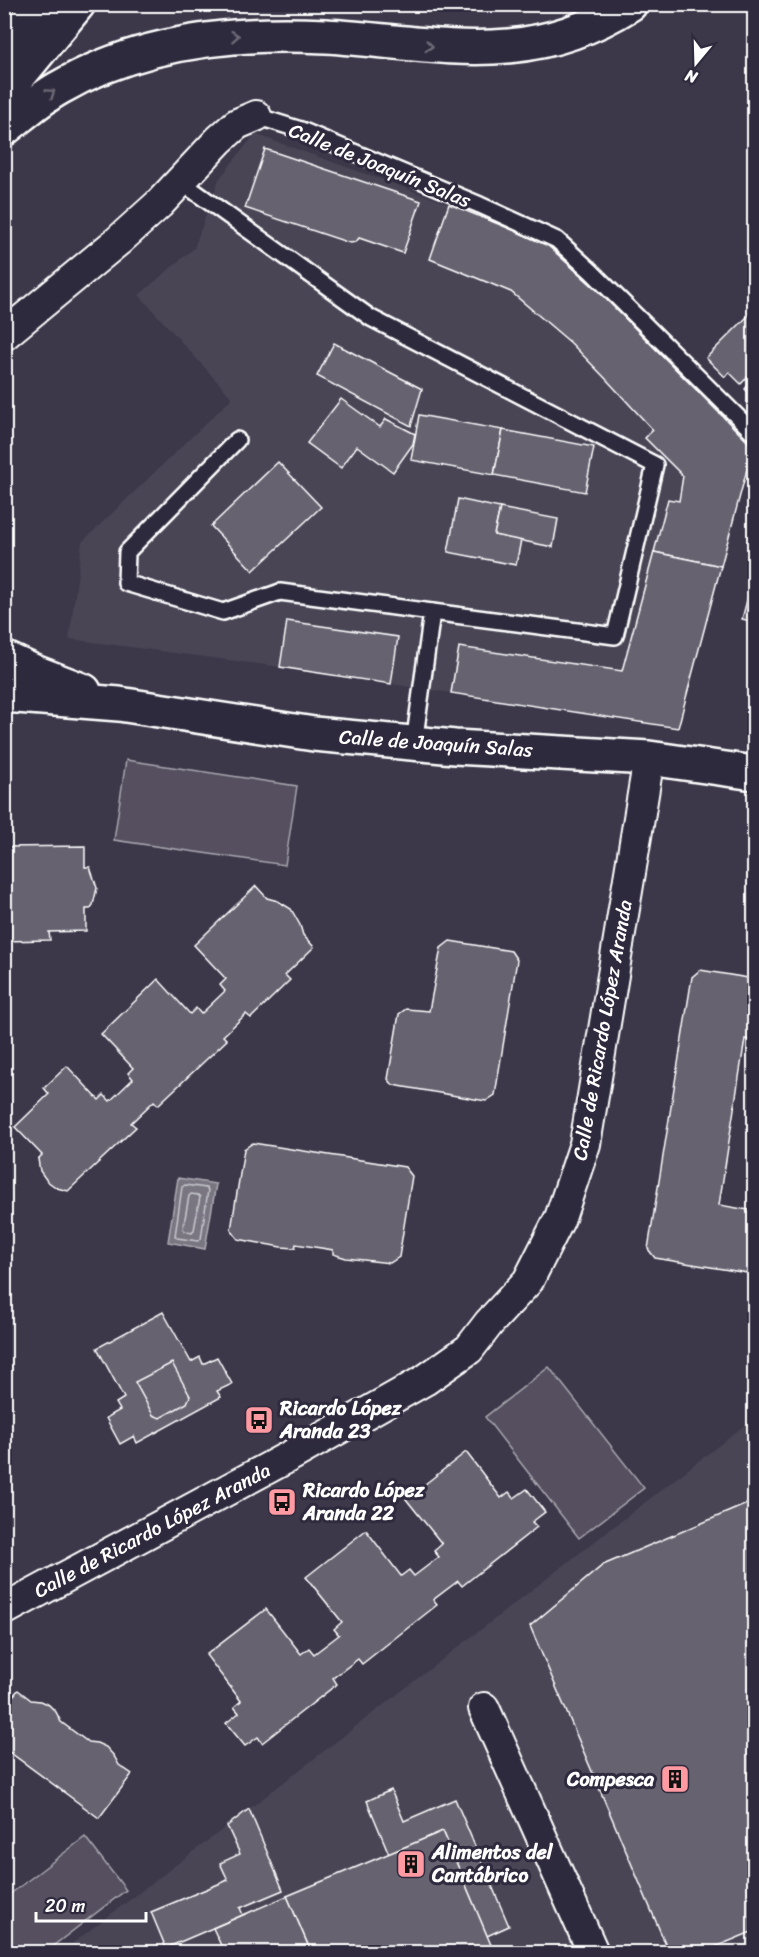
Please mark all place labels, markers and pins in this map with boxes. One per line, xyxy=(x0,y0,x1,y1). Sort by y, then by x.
place label: Ricardo López Aranda 23 xyxy=(279,1391,403,1449)
bus stop icon: Ricardo López Aranda 23 xyxy=(243,1404,275,1436)
place label: Ricardo López Aranda 22 xyxy=(302,1473,426,1531)
bus stop icon: Ricardo López Aranda 22 xyxy=(266,1486,298,1518)
place label: Compesca xyxy=(566,1762,655,1797)
building icon: Compesca xyxy=(659,1763,691,1795)
place label: Alimentos del Cantábrico xyxy=(431,1835,554,1893)
building icon: Alimentos del Cantábrico xyxy=(395,1848,427,1880)

